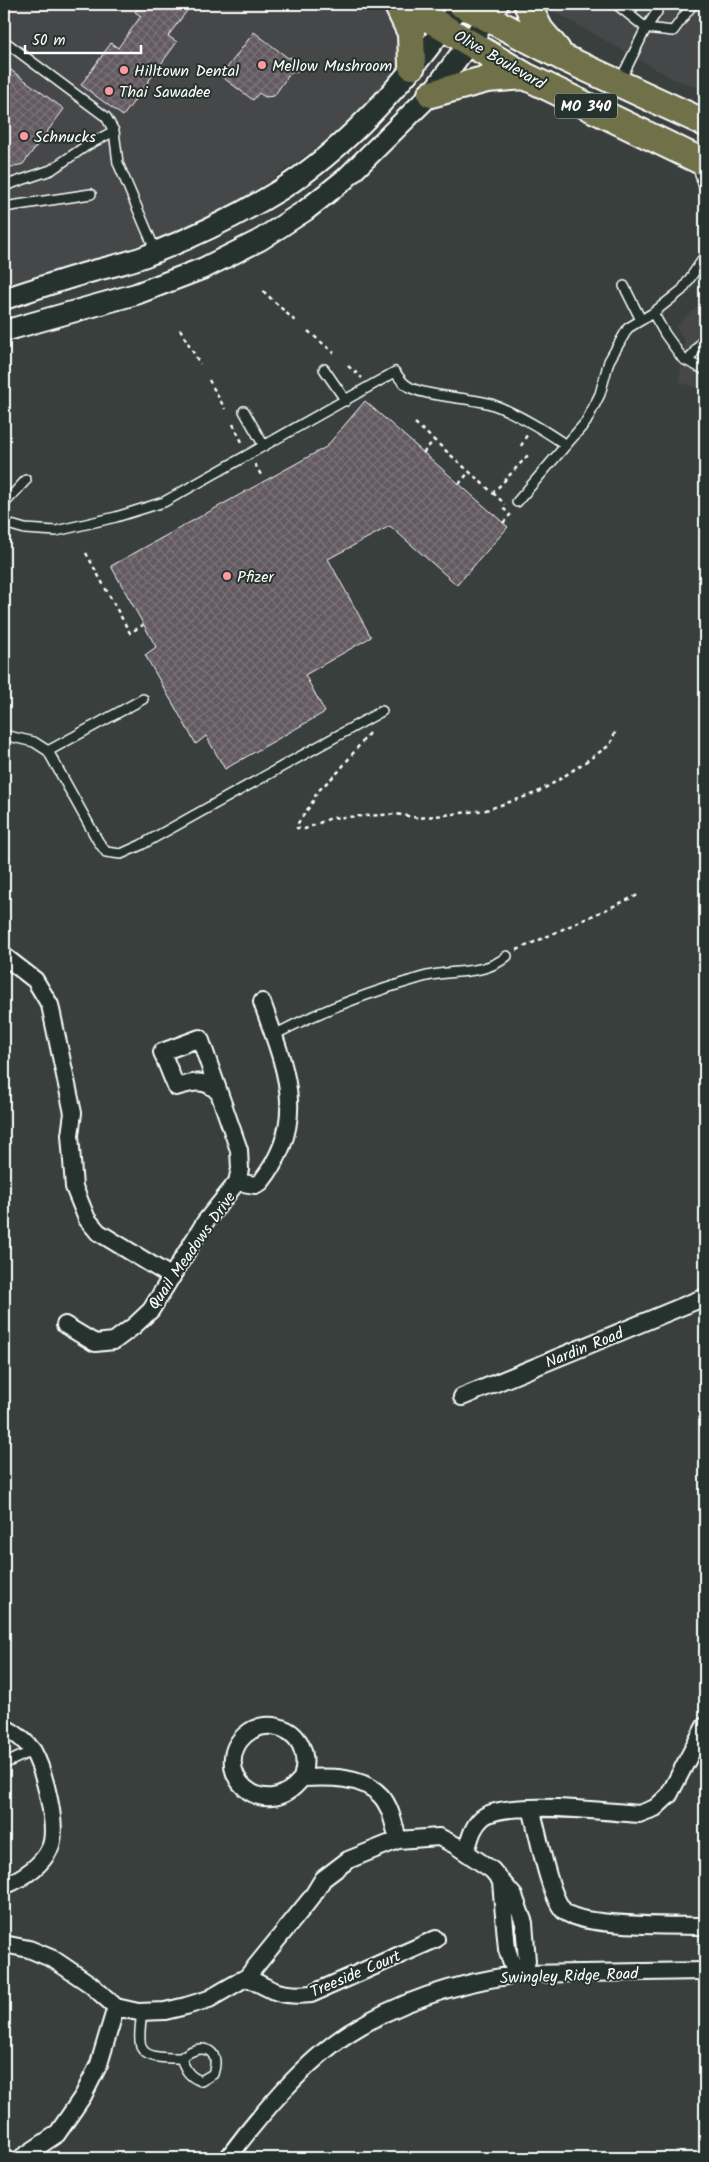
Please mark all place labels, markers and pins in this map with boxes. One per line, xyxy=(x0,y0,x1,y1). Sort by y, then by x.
place label: Mellow Mushroom xyxy=(272,54,393,79)
place label: Hilltown Dental xyxy=(134,59,239,84)
marker: Mellow Mushroom xyxy=(256,59,268,71)
marker: Hilltown Dental xyxy=(118,64,130,76)
place label: Thai Sawadee xyxy=(119,80,211,105)
marker: Thai Sawadee xyxy=(103,85,115,97)
place label: Schnucks xyxy=(34,125,96,150)
marker: Schnucks xyxy=(18,130,30,142)
place label: Pfizer xyxy=(237,565,275,590)
marker: Pfizer xyxy=(221,570,233,582)

